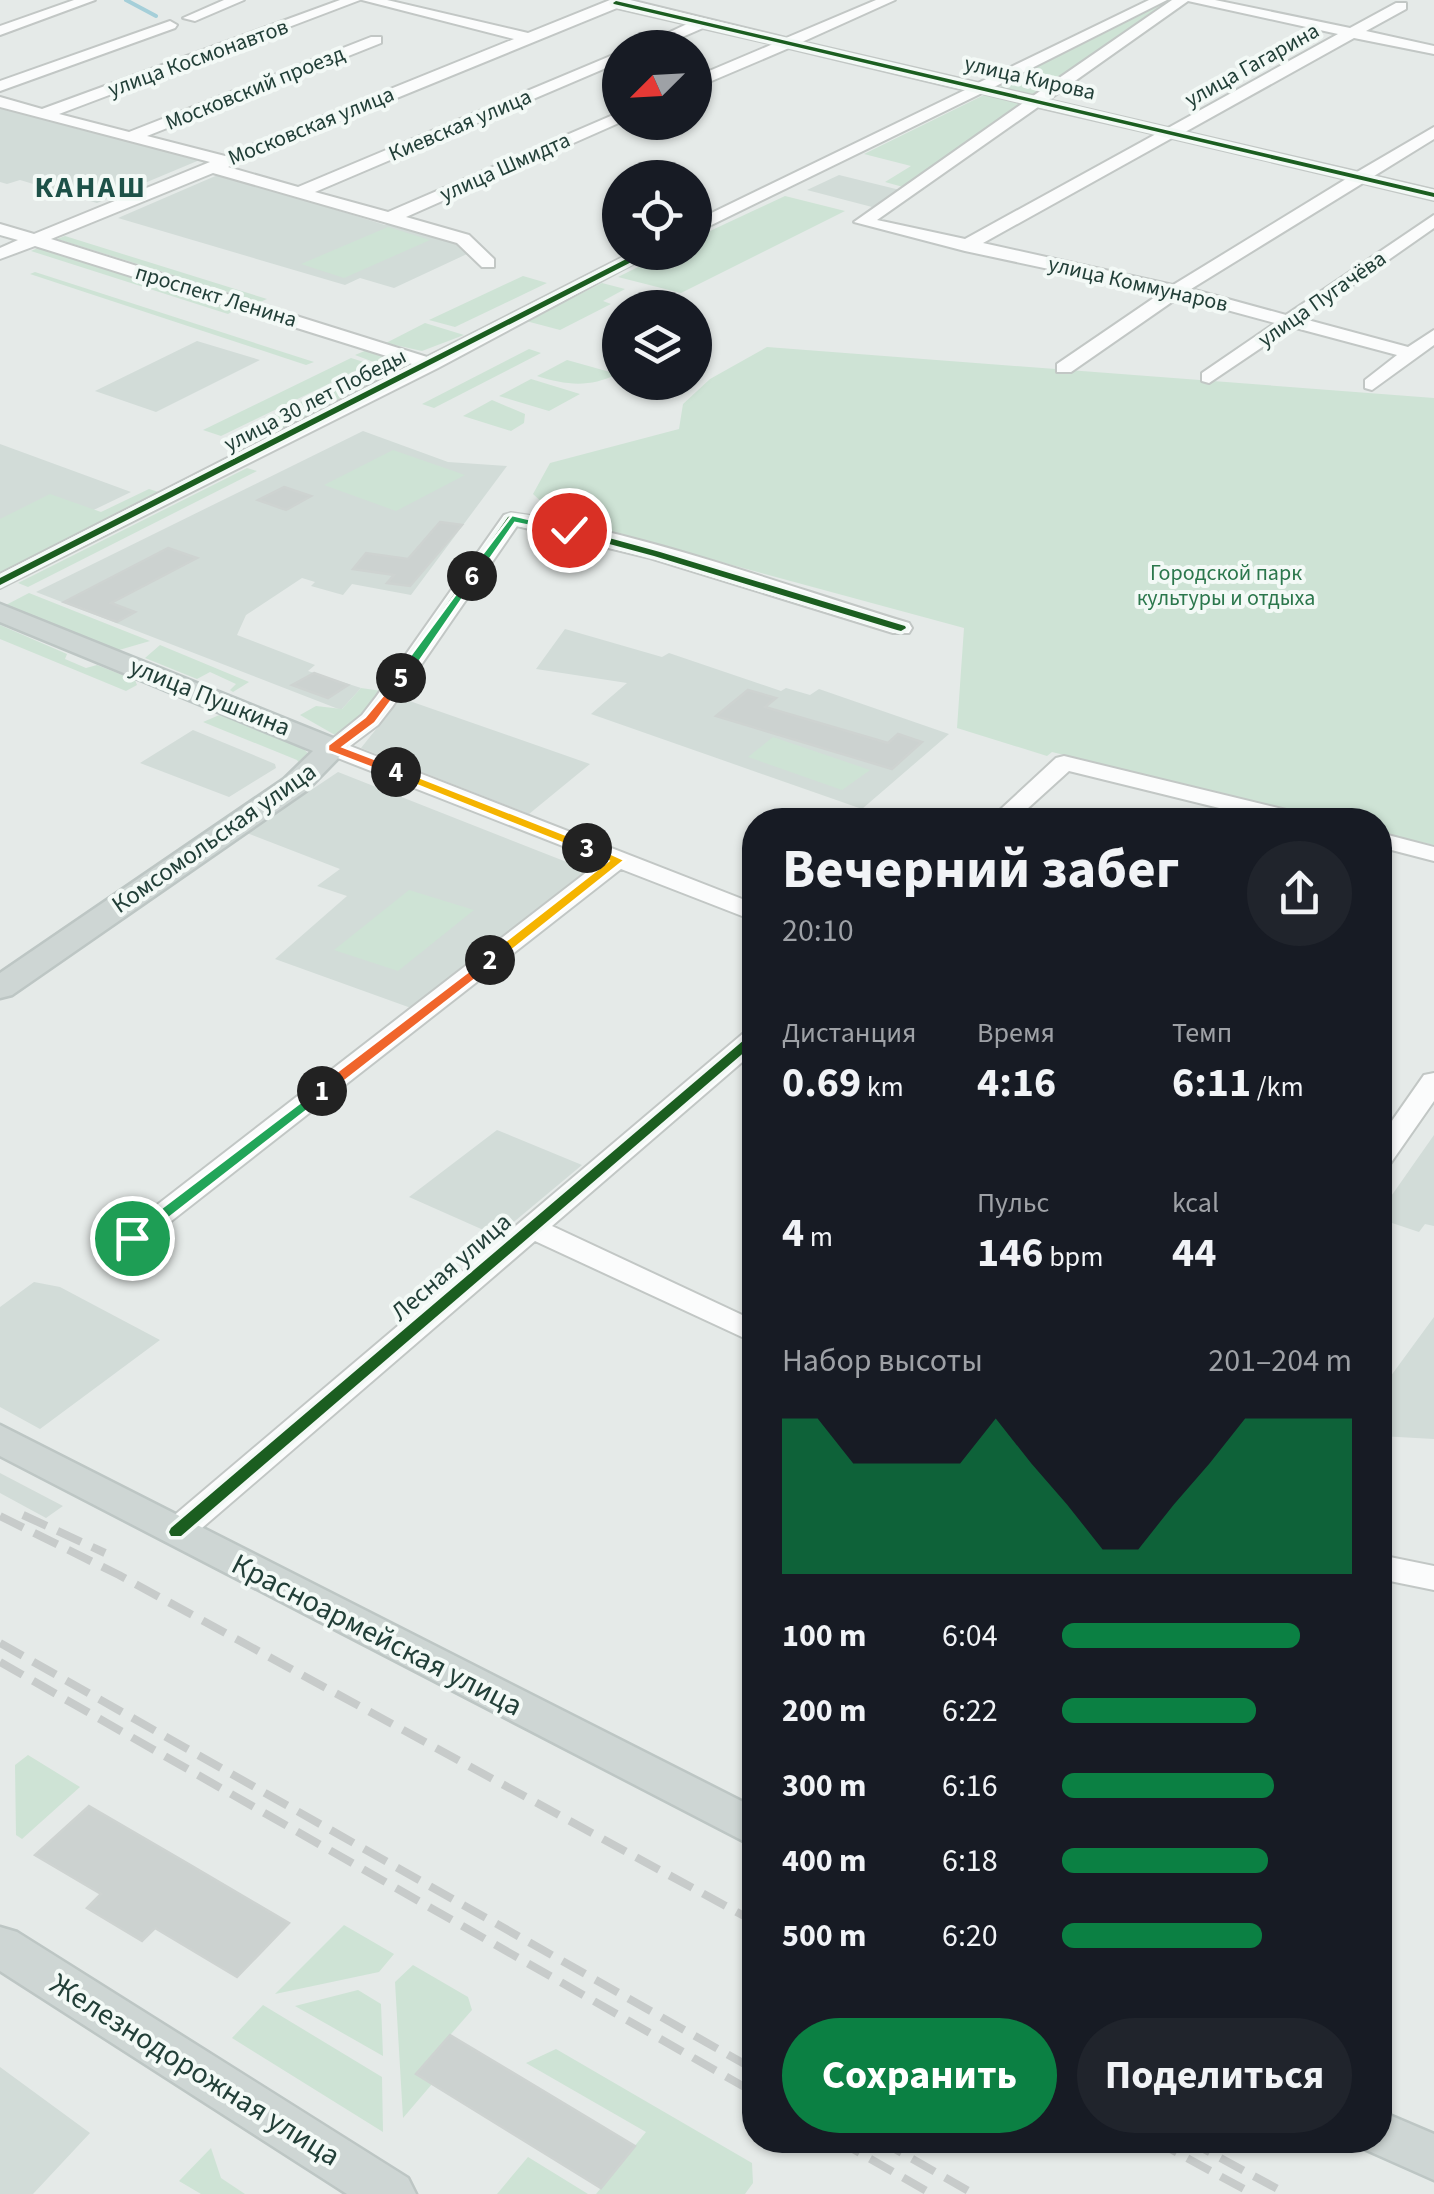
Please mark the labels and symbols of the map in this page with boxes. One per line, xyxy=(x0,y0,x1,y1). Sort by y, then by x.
street label: улица Космонавтов xyxy=(103,11,293,105)
street label: улица Гагарина xyxy=(1179,15,1325,115)
north arrow xyxy=(602,30,712,140)
street label: Московский проезд xyxy=(161,37,350,139)
street label: улица Кирова xyxy=(961,47,1099,109)
street label: Московская улица xyxy=(223,78,399,174)
street label: Киевская улица xyxy=(384,80,536,170)
street label: улица Шмидта xyxy=(435,124,575,210)
district label: КАНАШ xyxy=(35,166,147,209)
street label: улица Пугачёва xyxy=(1251,243,1393,355)
street label: улица Коммунаров xyxy=(1045,248,1231,320)
street label: проспект Ленина xyxy=(131,256,301,336)
street label: улица 30 лет Победы xyxy=(218,340,412,460)
pin xyxy=(527,488,612,573)
pin: 6 xyxy=(447,551,497,601)
park label: Городской парк культуры и отдыха xyxy=(1137,557,1315,614)
street label: улица Пушкина xyxy=(124,648,296,746)
pin: 5 xyxy=(376,653,426,703)
pin: 4 xyxy=(371,747,421,797)
street label: Комсомольская улица xyxy=(104,754,324,922)
pin: 3 xyxy=(562,823,612,873)
pin: 2 xyxy=(465,935,515,985)
pin: 1 xyxy=(297,1066,347,1116)
pin xyxy=(90,1196,175,1281)
street label: Лесная улица xyxy=(383,1204,519,1330)
street label: Красноармейская улица xyxy=(224,1543,530,1727)
street label: Железнодорожная улица xyxy=(42,1963,348,2177)

